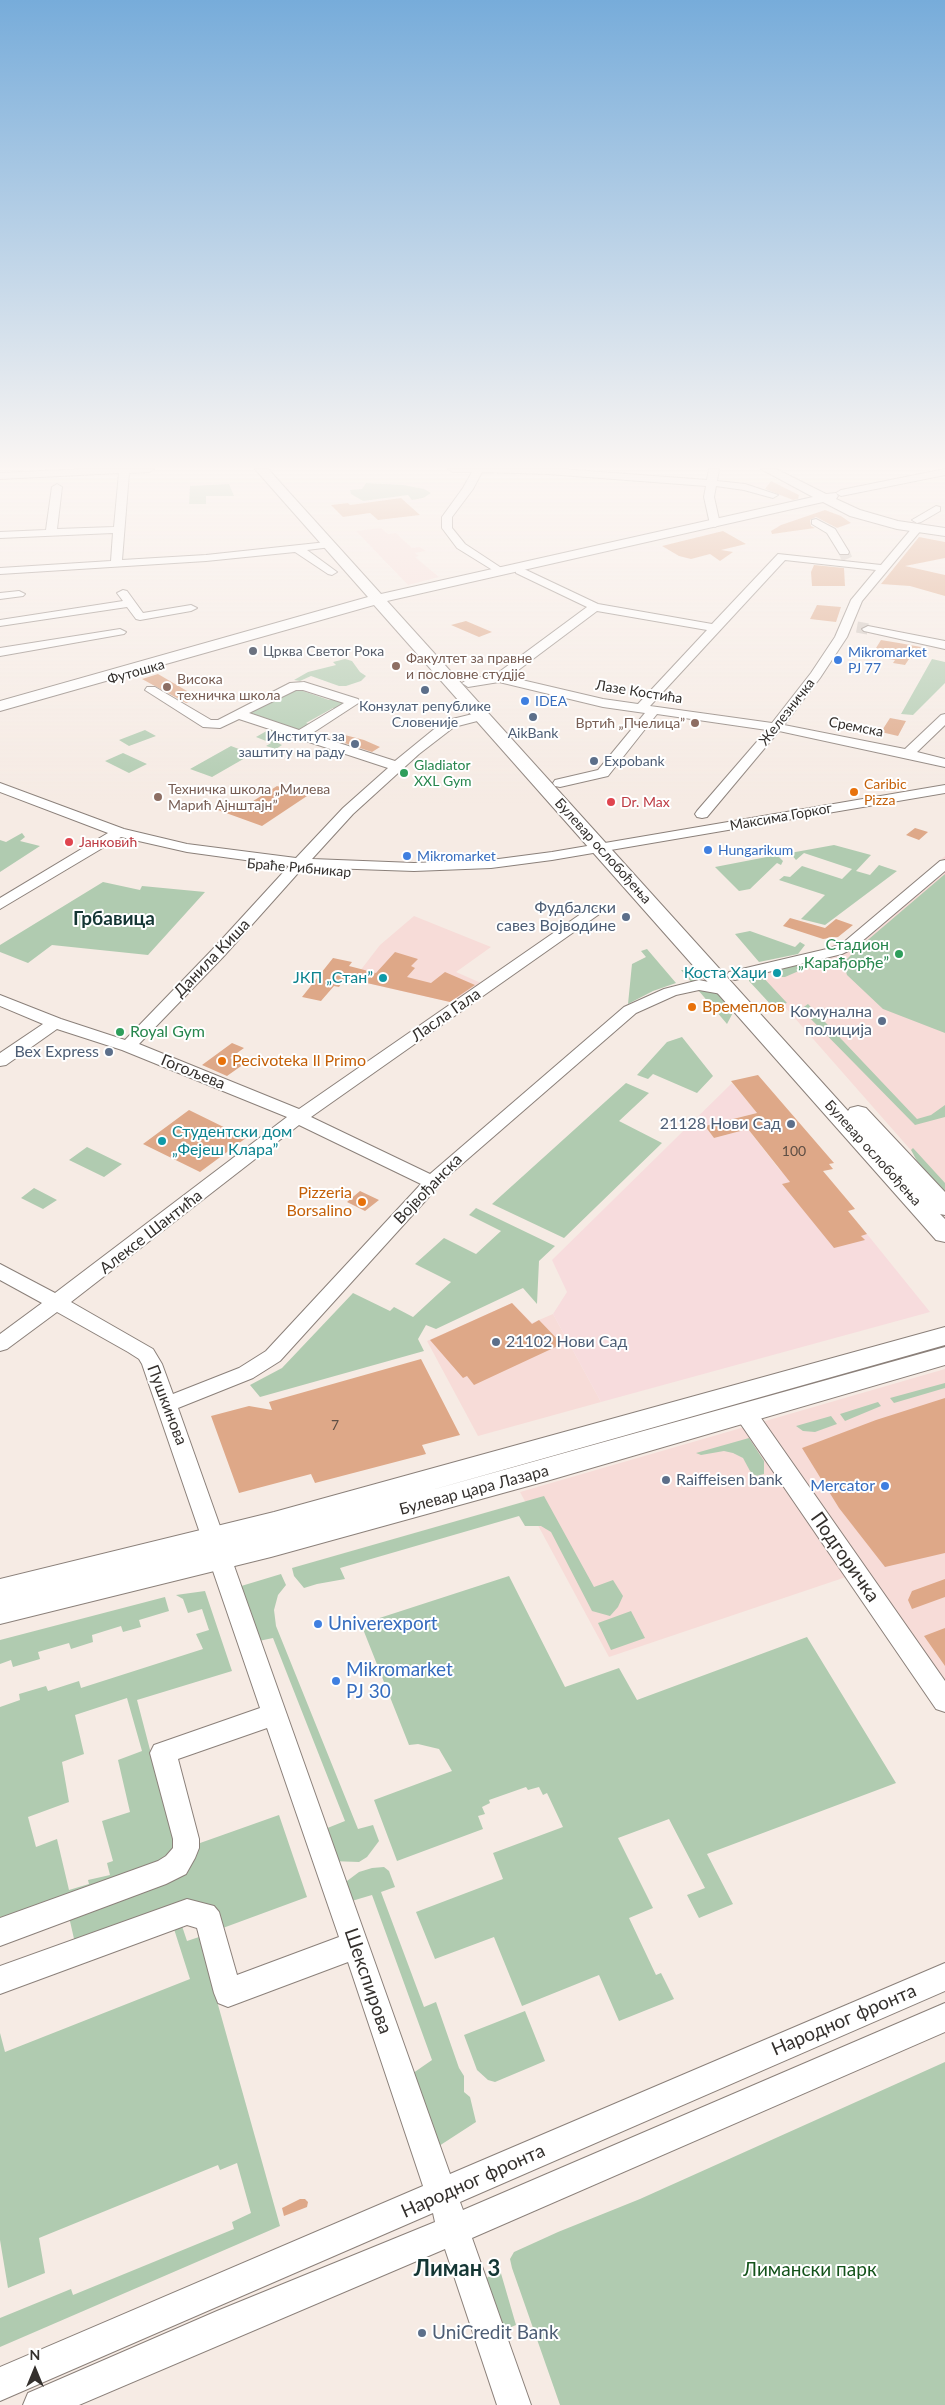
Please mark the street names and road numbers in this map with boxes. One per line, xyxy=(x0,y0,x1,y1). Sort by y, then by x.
street label: Футошка xyxy=(106,656,166,688)
street label: Железничка xyxy=(756,675,818,749)
street label: Лазе Костића xyxy=(594,677,684,707)
street label: Сремска xyxy=(827,713,885,741)
street label: Булевар ослобођења xyxy=(551,795,655,907)
street label: Максима Горког xyxy=(729,800,833,834)
street label: Браће Рибникар xyxy=(246,855,352,881)
street label: Данила Киша xyxy=(170,915,254,1001)
street label: Ласла Гала xyxy=(408,984,484,1046)
street label: Гогољева xyxy=(158,1050,228,1094)
street label: Булевар ослобођења xyxy=(821,1097,925,1209)
street label: Војвођанска xyxy=(390,1150,466,1228)
street label: Алексе Шантића xyxy=(96,1186,206,1278)
street label: Пушкинова xyxy=(143,1362,191,1448)
street label: Булевар цара Лазара xyxy=(397,1461,551,1519)
street label: Подгоричка xyxy=(806,1508,884,1606)
street label: Шекспирова xyxy=(339,1925,397,2037)
street label: Народног фронта xyxy=(768,1979,920,2061)
street label: Народног фронта xyxy=(398,2139,548,2223)

